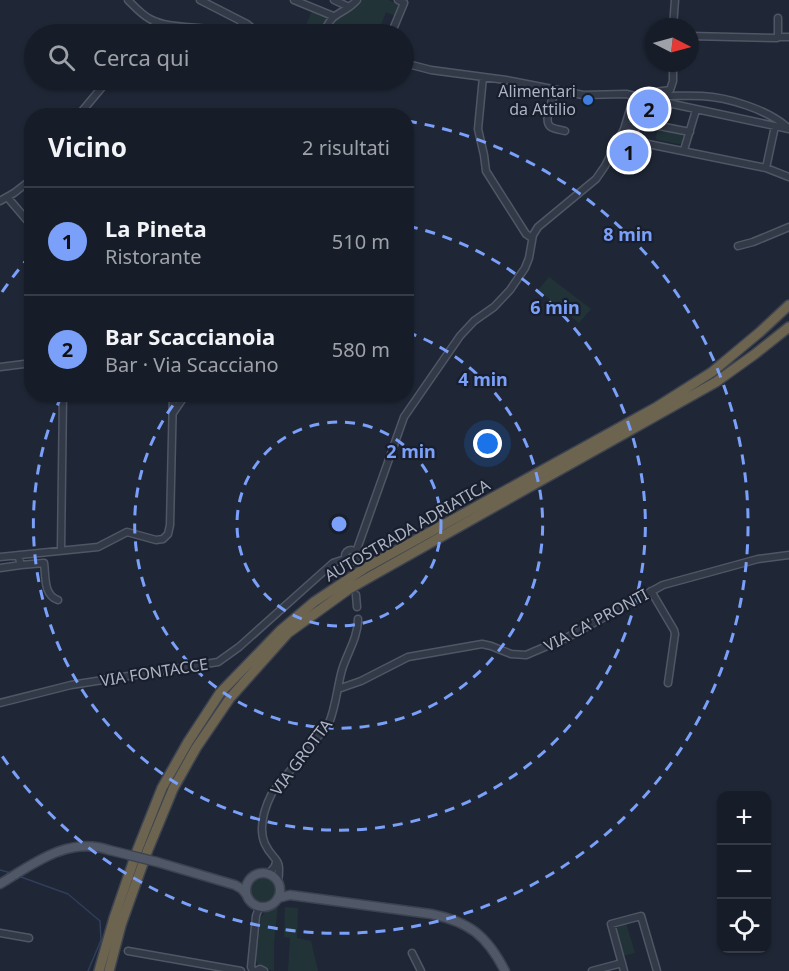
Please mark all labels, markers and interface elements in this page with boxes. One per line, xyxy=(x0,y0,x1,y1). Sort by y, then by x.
north arrow xyxy=(645,18,699,72)
search box xyxy=(24,24,414,90)
icon: search xyxy=(45,41,78,74)
text: Cerca qui xyxy=(93,42,189,72)
place label: Alimentari da Attilio xyxy=(498,80,576,120)
pin: 2 xyxy=(630,86,668,132)
marker: Alimentari da Attilio xyxy=(581,93,595,107)
text: Vicino xyxy=(48,129,127,165)
pin: 1 xyxy=(610,130,648,174)
text: 2 risultati xyxy=(302,134,390,161)
text: La Pineta xyxy=(105,213,207,243)
text: 8 min xyxy=(603,222,653,246)
text: 1 xyxy=(62,228,73,255)
text: 510 m xyxy=(332,228,390,255)
text: Ristorante xyxy=(105,243,201,270)
text: 6 min xyxy=(530,295,580,319)
text: Bar Scaccianoia xyxy=(105,321,275,351)
text: 2 xyxy=(62,336,73,363)
text: 580 m xyxy=(332,336,390,363)
text: Bar · Via Scacciano xyxy=(105,351,279,378)
text: 4 min xyxy=(458,367,508,391)
your location xyxy=(473,429,502,458)
text: 2 min xyxy=(386,439,436,463)
street label: AUTOSTRADA ADRIATICA xyxy=(320,473,494,586)
centre of rings xyxy=(329,514,349,534)
street label: VIA CA' PRONTI xyxy=(540,583,652,657)
street label: VIA FONTACCE xyxy=(99,653,209,691)
street label: VIA GROTTA xyxy=(265,714,337,800)
map controls xyxy=(717,791,771,953)
button: + xyxy=(717,791,771,845)
button: − xyxy=(717,845,771,899)
button: locate xyxy=(717,899,771,953)

